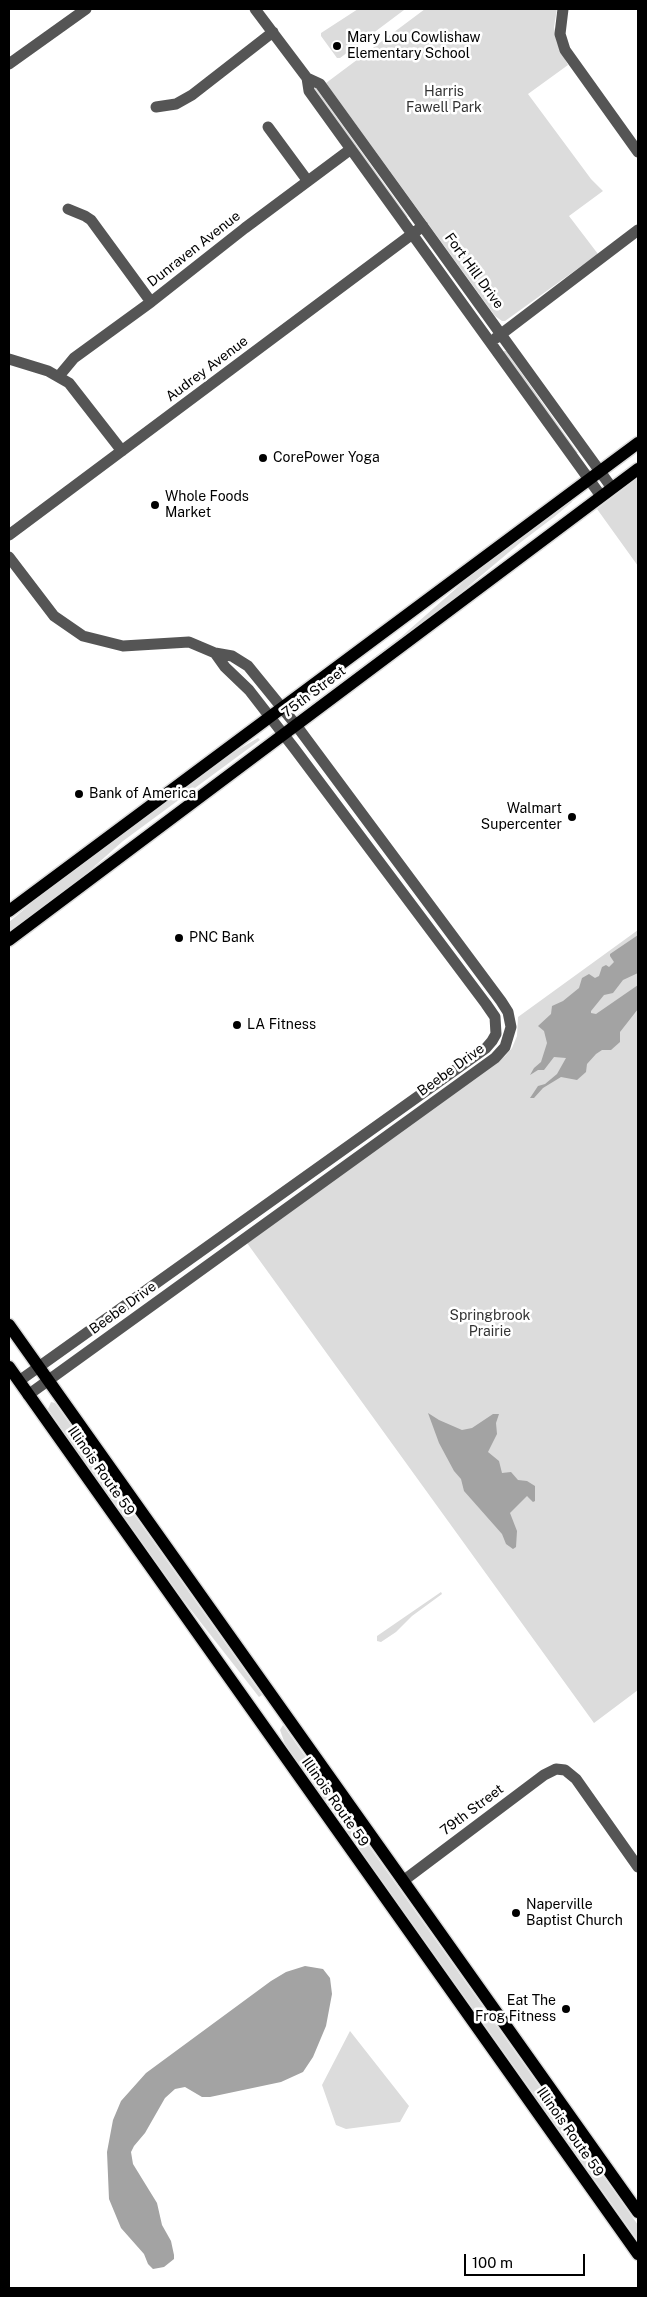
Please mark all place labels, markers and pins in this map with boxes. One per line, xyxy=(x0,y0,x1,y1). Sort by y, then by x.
place label: Mary Lou Cowlishaw Elementary School xyxy=(347,30,480,62)
marker: Mary Lou Cowlishaw Elementary School xyxy=(331,40,343,52)
place label: CorePower Yoga xyxy=(273,450,380,466)
marker: CorePower Yoga xyxy=(257,452,269,464)
place label: Whole Foods Market xyxy=(165,489,249,522)
marker: Whole Foods Market xyxy=(149,499,161,511)
place label: Bank of America xyxy=(89,786,196,802)
marker: Bank of America xyxy=(73,788,85,800)
place label: Walmart Supercenter xyxy=(481,801,562,834)
marker: Walmart Supercenter xyxy=(566,811,578,823)
place label: PNC Bank xyxy=(189,930,255,946)
marker: PNC Bank xyxy=(173,932,185,944)
place label: LA Fitness xyxy=(247,1017,316,1033)
marker: LA Fitness xyxy=(231,1019,243,1031)
place label: Naperville Baptist Church xyxy=(526,1897,623,1930)
marker: Naperville Baptist Church xyxy=(510,1907,522,1919)
place label: Eat The Frog Fitness xyxy=(475,1993,556,2025)
marker: Eat The Frog Fitness xyxy=(560,2003,572,2015)

